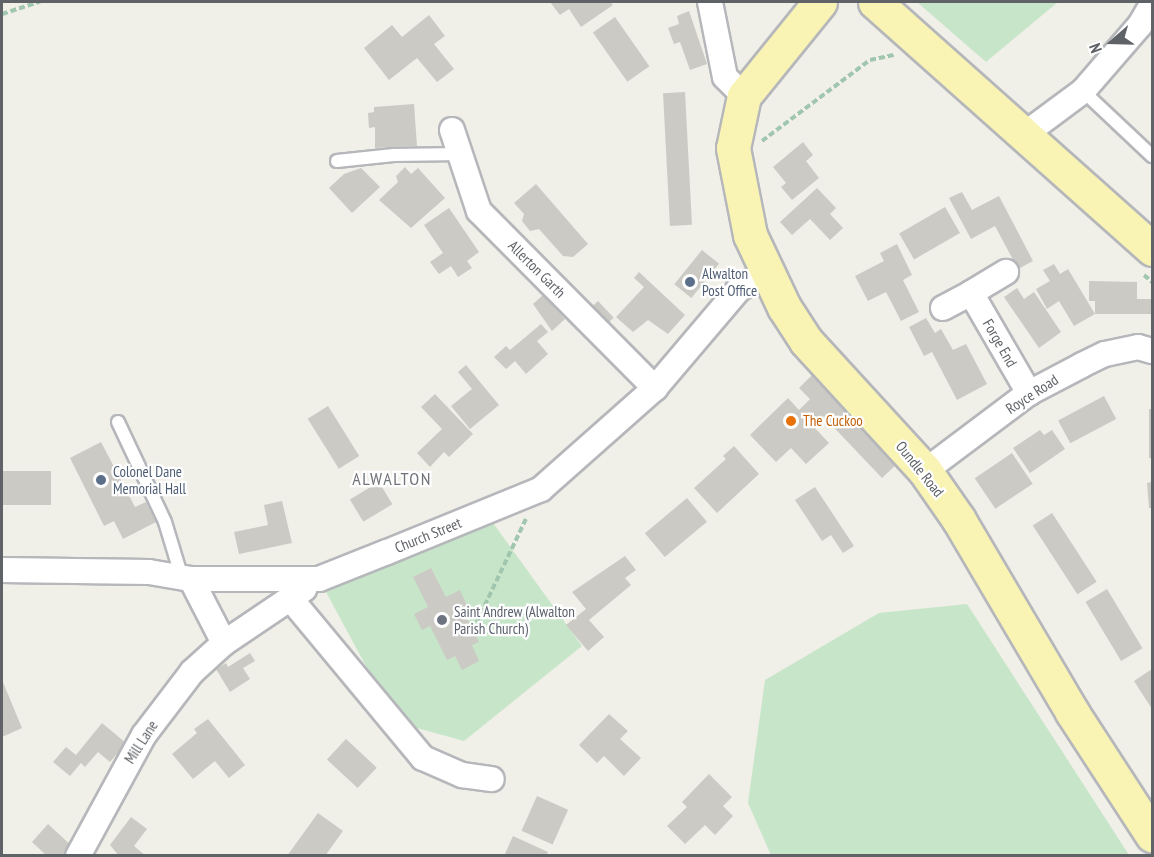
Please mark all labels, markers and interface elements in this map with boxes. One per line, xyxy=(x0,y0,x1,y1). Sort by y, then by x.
north arrow xyxy=(1082,12,1142,72)
text: N xyxy=(1084,41,1106,56)
street label: Allerton Garth xyxy=(505,237,569,301)
place label: Alwalton Post Office xyxy=(702,264,757,299)
marker: Alwalton Post Office xyxy=(683,275,697,289)
street label: Forge End xyxy=(979,316,1021,370)
street label: Royce Road xyxy=(1003,370,1061,418)
place label: The Cuckoo xyxy=(803,412,863,430)
marker: The Cuckoo xyxy=(784,414,798,428)
street label: Oundle Road xyxy=(892,438,948,500)
place label: Colonel Dane Memorial Hall xyxy=(113,462,186,497)
district label: ALWALTON xyxy=(352,468,432,490)
marker: Colonel Dane Memorial Hall xyxy=(94,473,108,487)
street label: Church Street xyxy=(392,513,464,557)
place label: Saint Andrew (Alwalton Parish Church) xyxy=(454,602,575,637)
marker: Saint Andrew (Alwalton Parish Church) xyxy=(435,613,449,627)
street label: Mill Lane xyxy=(120,717,162,767)

